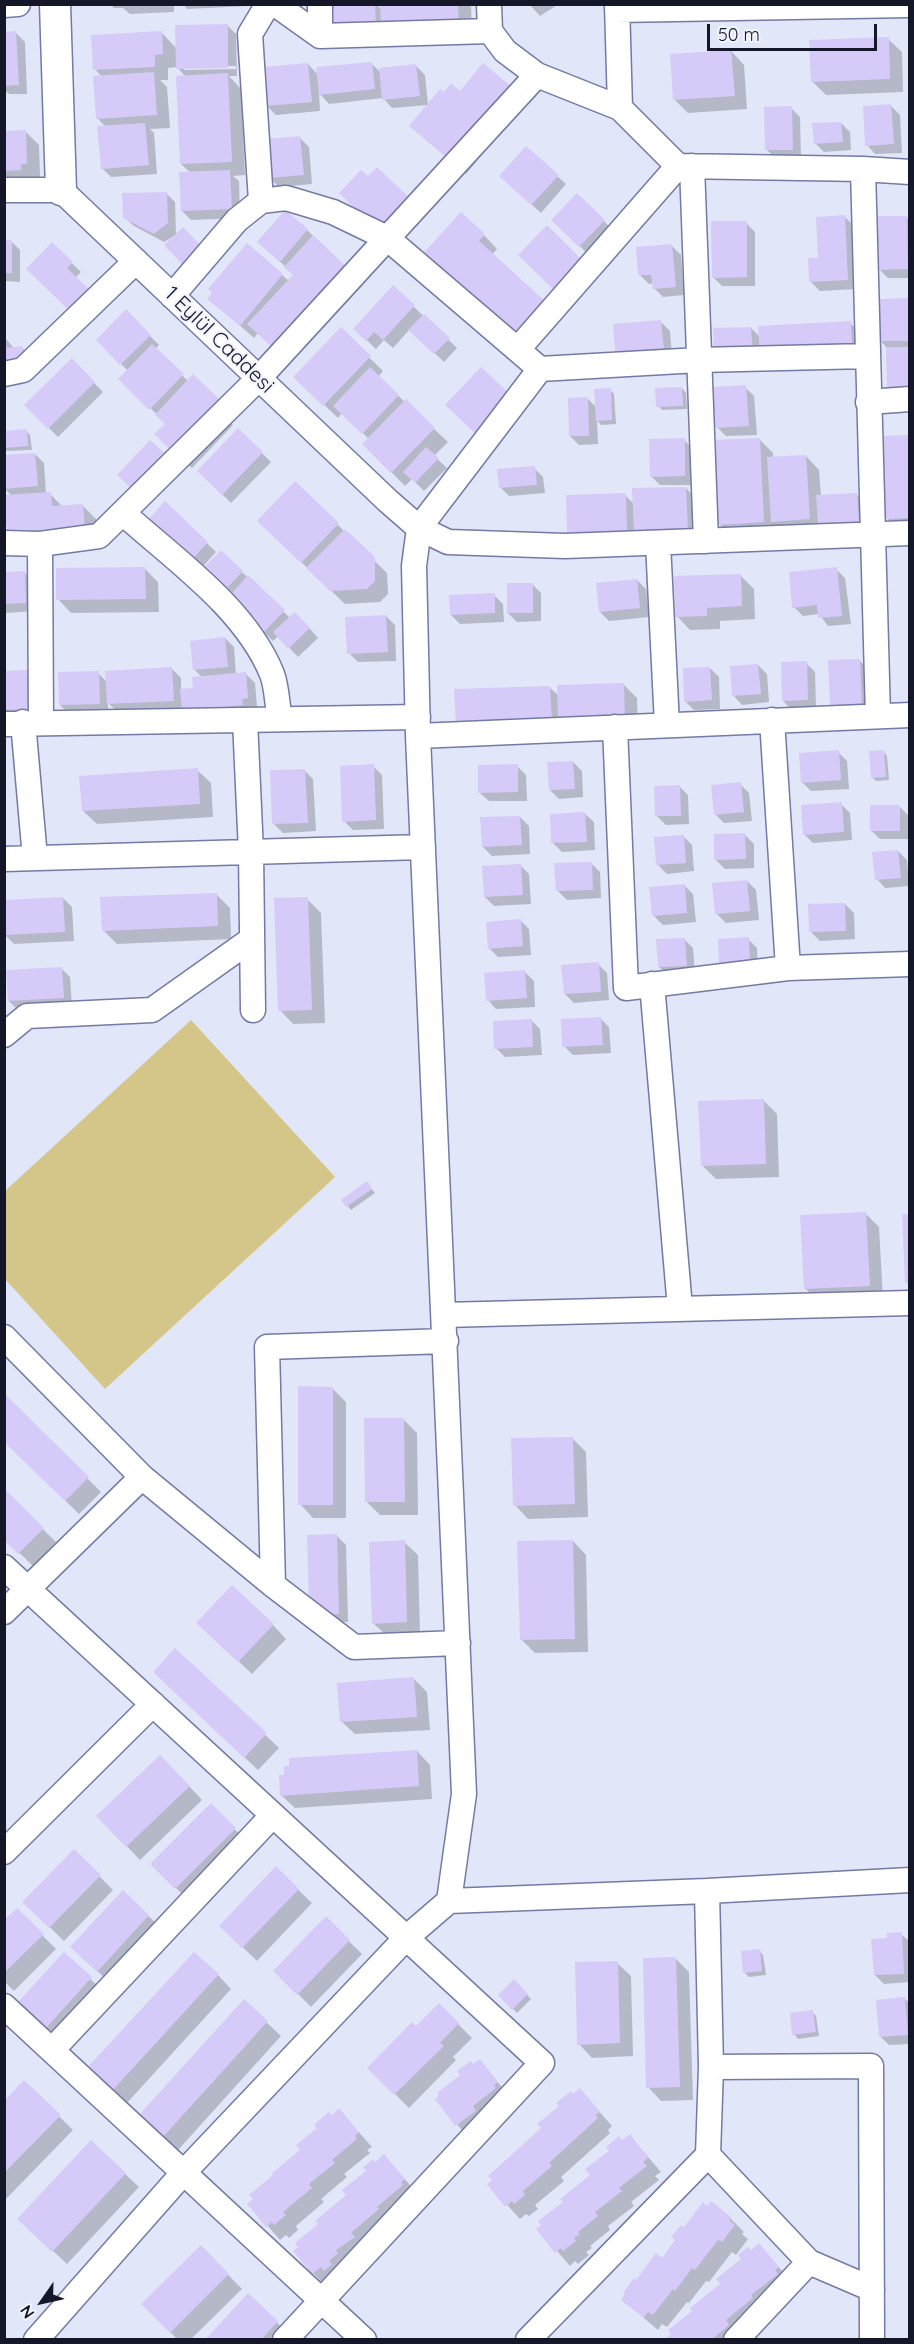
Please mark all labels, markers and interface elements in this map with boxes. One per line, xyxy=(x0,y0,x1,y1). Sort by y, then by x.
scale bar xyxy=(710,12,880,50)
text: 50 m xyxy=(718,23,760,46)
street label: 1 Eylül Caddesi xyxy=(159,281,279,399)
north arrow xyxy=(12,2272,72,2332)
text: N xyxy=(16,2302,39,2323)

